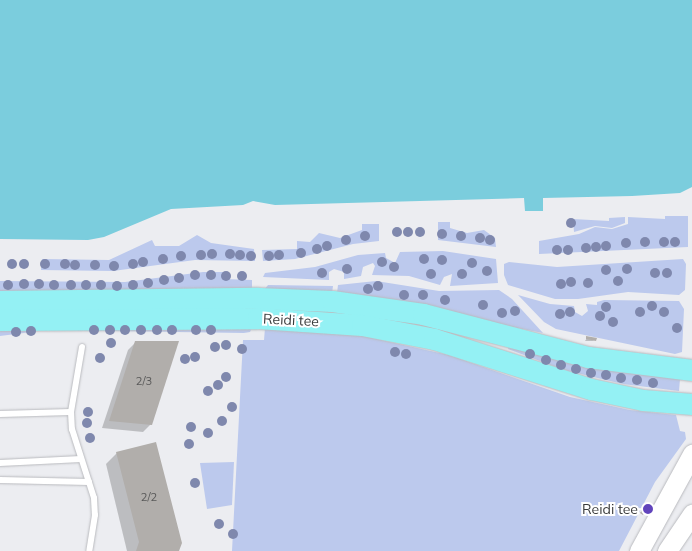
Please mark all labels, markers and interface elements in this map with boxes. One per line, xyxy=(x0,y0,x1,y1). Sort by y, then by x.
street label: Reidi tee xyxy=(263,310,319,330)
house number: 2/3 xyxy=(136,374,152,388)
house number: 2/2 xyxy=(141,490,157,504)
place label: Reidi tee xyxy=(582,501,638,517)
marker: Reidi tee xyxy=(642,503,654,515)

